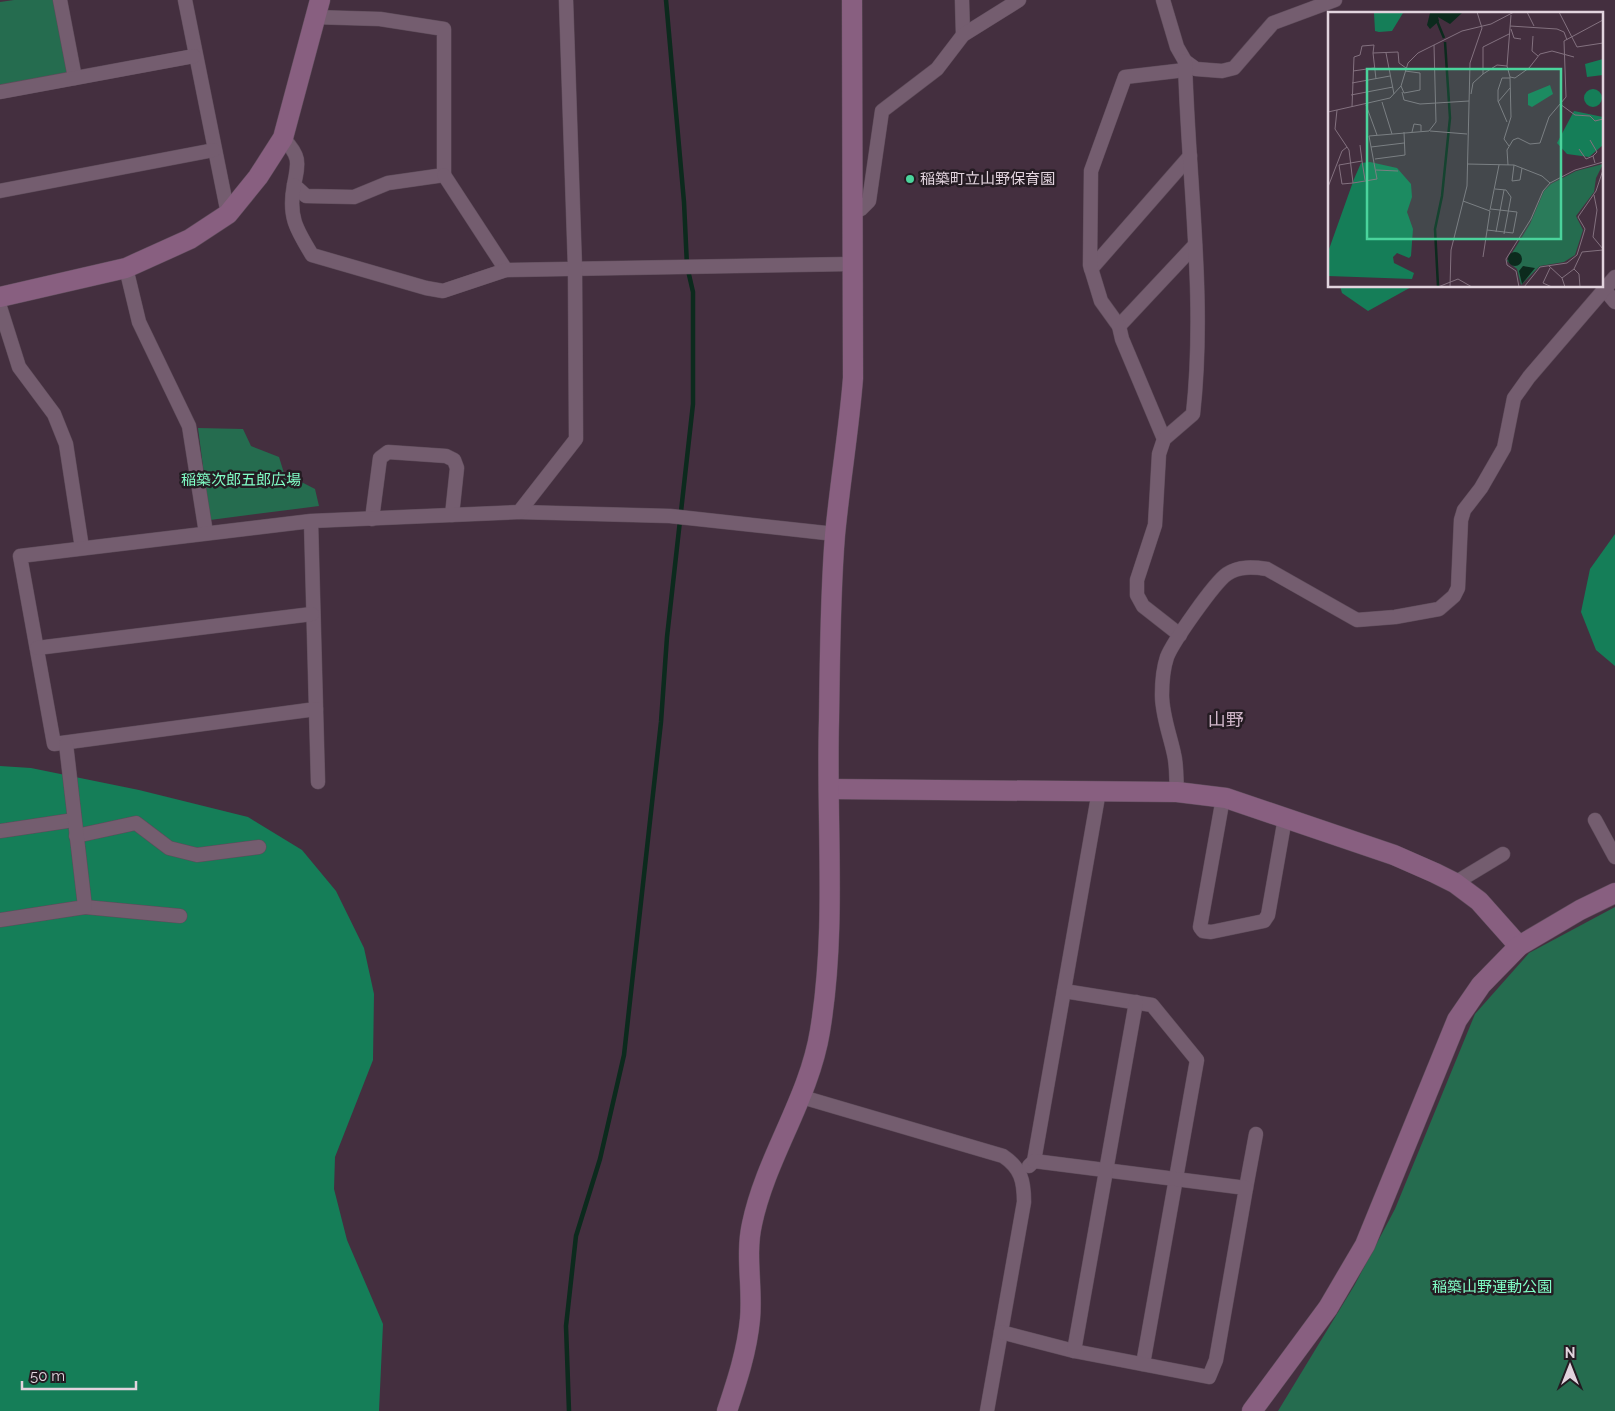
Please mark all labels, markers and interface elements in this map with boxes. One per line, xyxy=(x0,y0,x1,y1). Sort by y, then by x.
inset map xyxy=(1328,12,1602,288)
place label: 稲築町立山野保育園 xyxy=(920,170,1055,188)
marker: 稲築町立山野保育園 xyxy=(904,173,916,185)
park label: 稲築次郎五郎広場 xyxy=(181,471,301,489)
district label: 山野 xyxy=(1208,709,1244,730)
park label: 稲築山野運動公園 xyxy=(1432,1278,1552,1296)
north arrow xyxy=(1545,1341,1595,1391)
text: N xyxy=(1565,1345,1575,1361)
scale bar xyxy=(22,1358,136,1390)
text: 50 m xyxy=(30,1367,65,1385)

